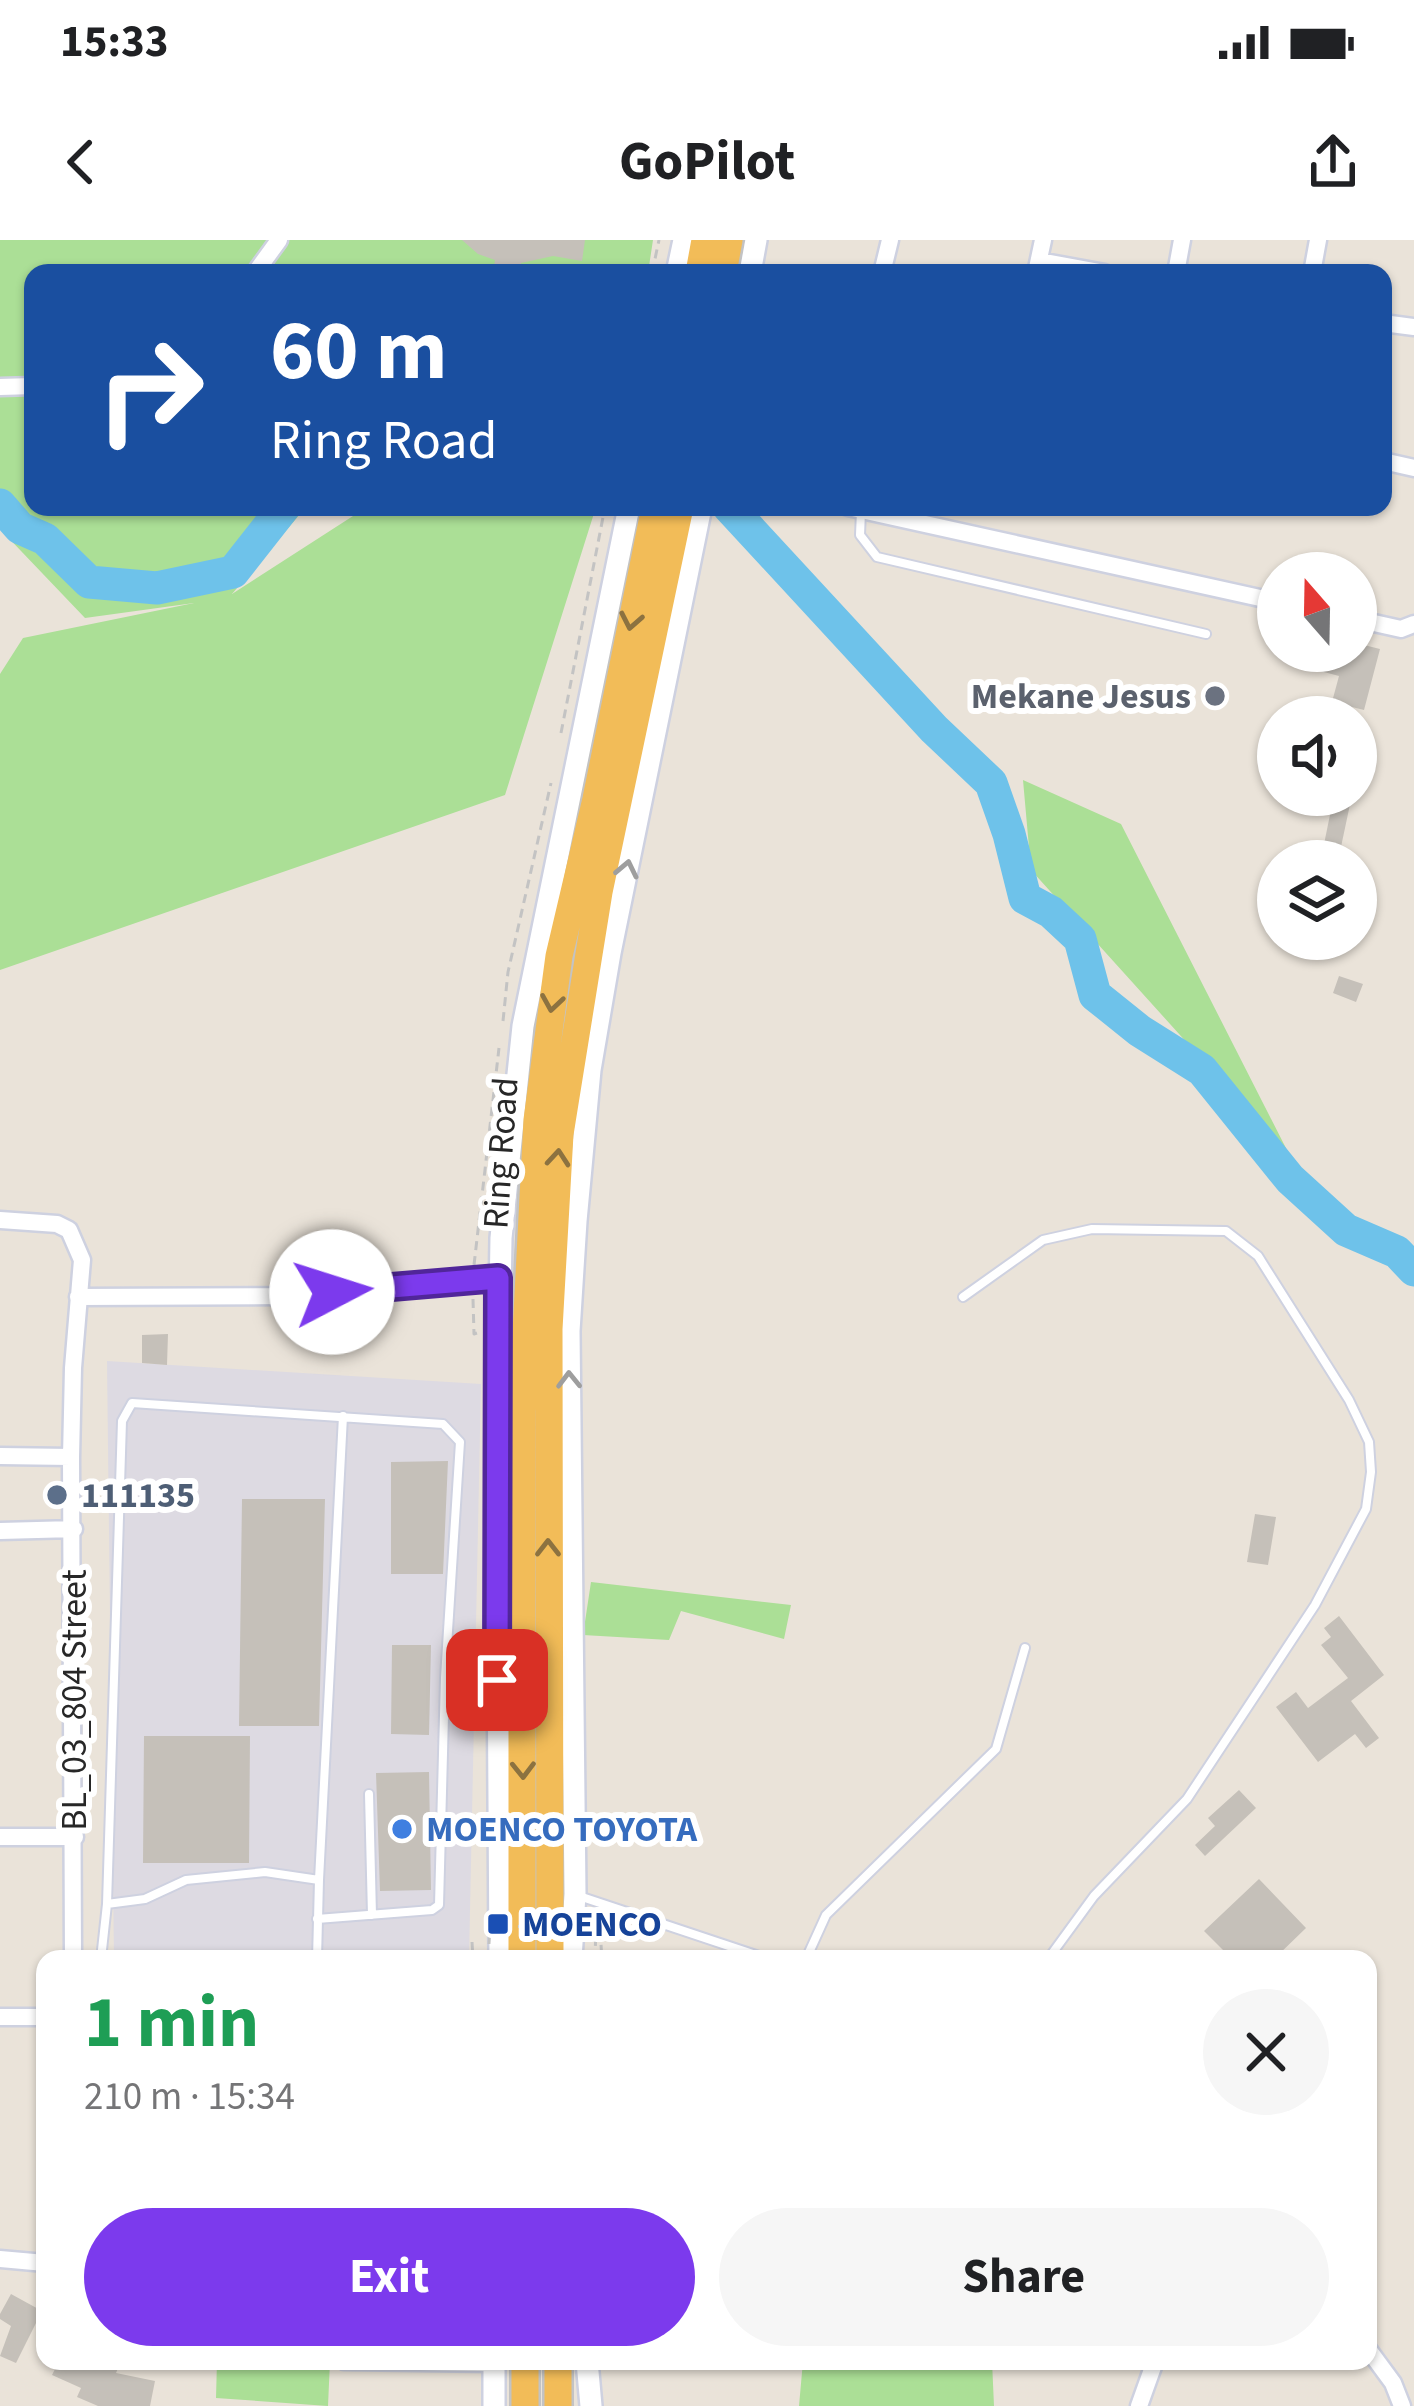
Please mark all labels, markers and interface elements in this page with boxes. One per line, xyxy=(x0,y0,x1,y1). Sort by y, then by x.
text: 15:33 xyxy=(60,10,169,74)
text: GoPilot xyxy=(619,124,795,201)
icon: back xyxy=(48,129,114,195)
icon: share xyxy=(1300,129,1366,195)
text: 60 m xyxy=(270,292,448,412)
icon: right xyxy=(72,312,228,468)
text: Ring Road xyxy=(270,403,497,480)
north arrow xyxy=(1257,552,1377,672)
map controls xyxy=(1257,552,1377,960)
one-way arrow xyxy=(619,611,645,631)
place label: Mekane Jesus xyxy=(971,671,1191,722)
marker: Mekane Jesus xyxy=(1202,683,1228,709)
button: sound xyxy=(1257,696,1377,816)
button: layers xyxy=(1257,840,1377,960)
one-way arrow xyxy=(614,859,639,879)
one-way arrow xyxy=(540,994,566,1013)
street label: Ring Road xyxy=(470,1076,532,1230)
one-way arrow xyxy=(545,1148,570,1167)
position arrow xyxy=(269,1229,395,1355)
one-way arrow xyxy=(556,1370,582,1388)
place label: 111135 xyxy=(81,1470,195,1521)
marker: 111135 xyxy=(44,1482,70,1508)
one-way arrow xyxy=(535,1538,561,1556)
street label: BL_03_804 Street xyxy=(49,1569,100,1831)
pin xyxy=(446,1629,548,1731)
icon: arrive xyxy=(464,1647,530,1713)
one-way arrow xyxy=(510,1762,536,1780)
place label: MOENCO TOYOTA xyxy=(426,1804,698,1855)
marker: MOENCO TOYOTA xyxy=(389,1816,415,1842)
place label: MOENCO xyxy=(522,1899,662,1950)
marker: MOENCO xyxy=(485,1911,511,1937)
text: 1 min xyxy=(84,1972,259,2075)
button: close xyxy=(1203,1989,1329,2115)
text: 210 m · 15:34 xyxy=(84,2069,295,2125)
button: Exit xyxy=(84,2208,695,2346)
button: Share xyxy=(719,2208,1329,2346)

